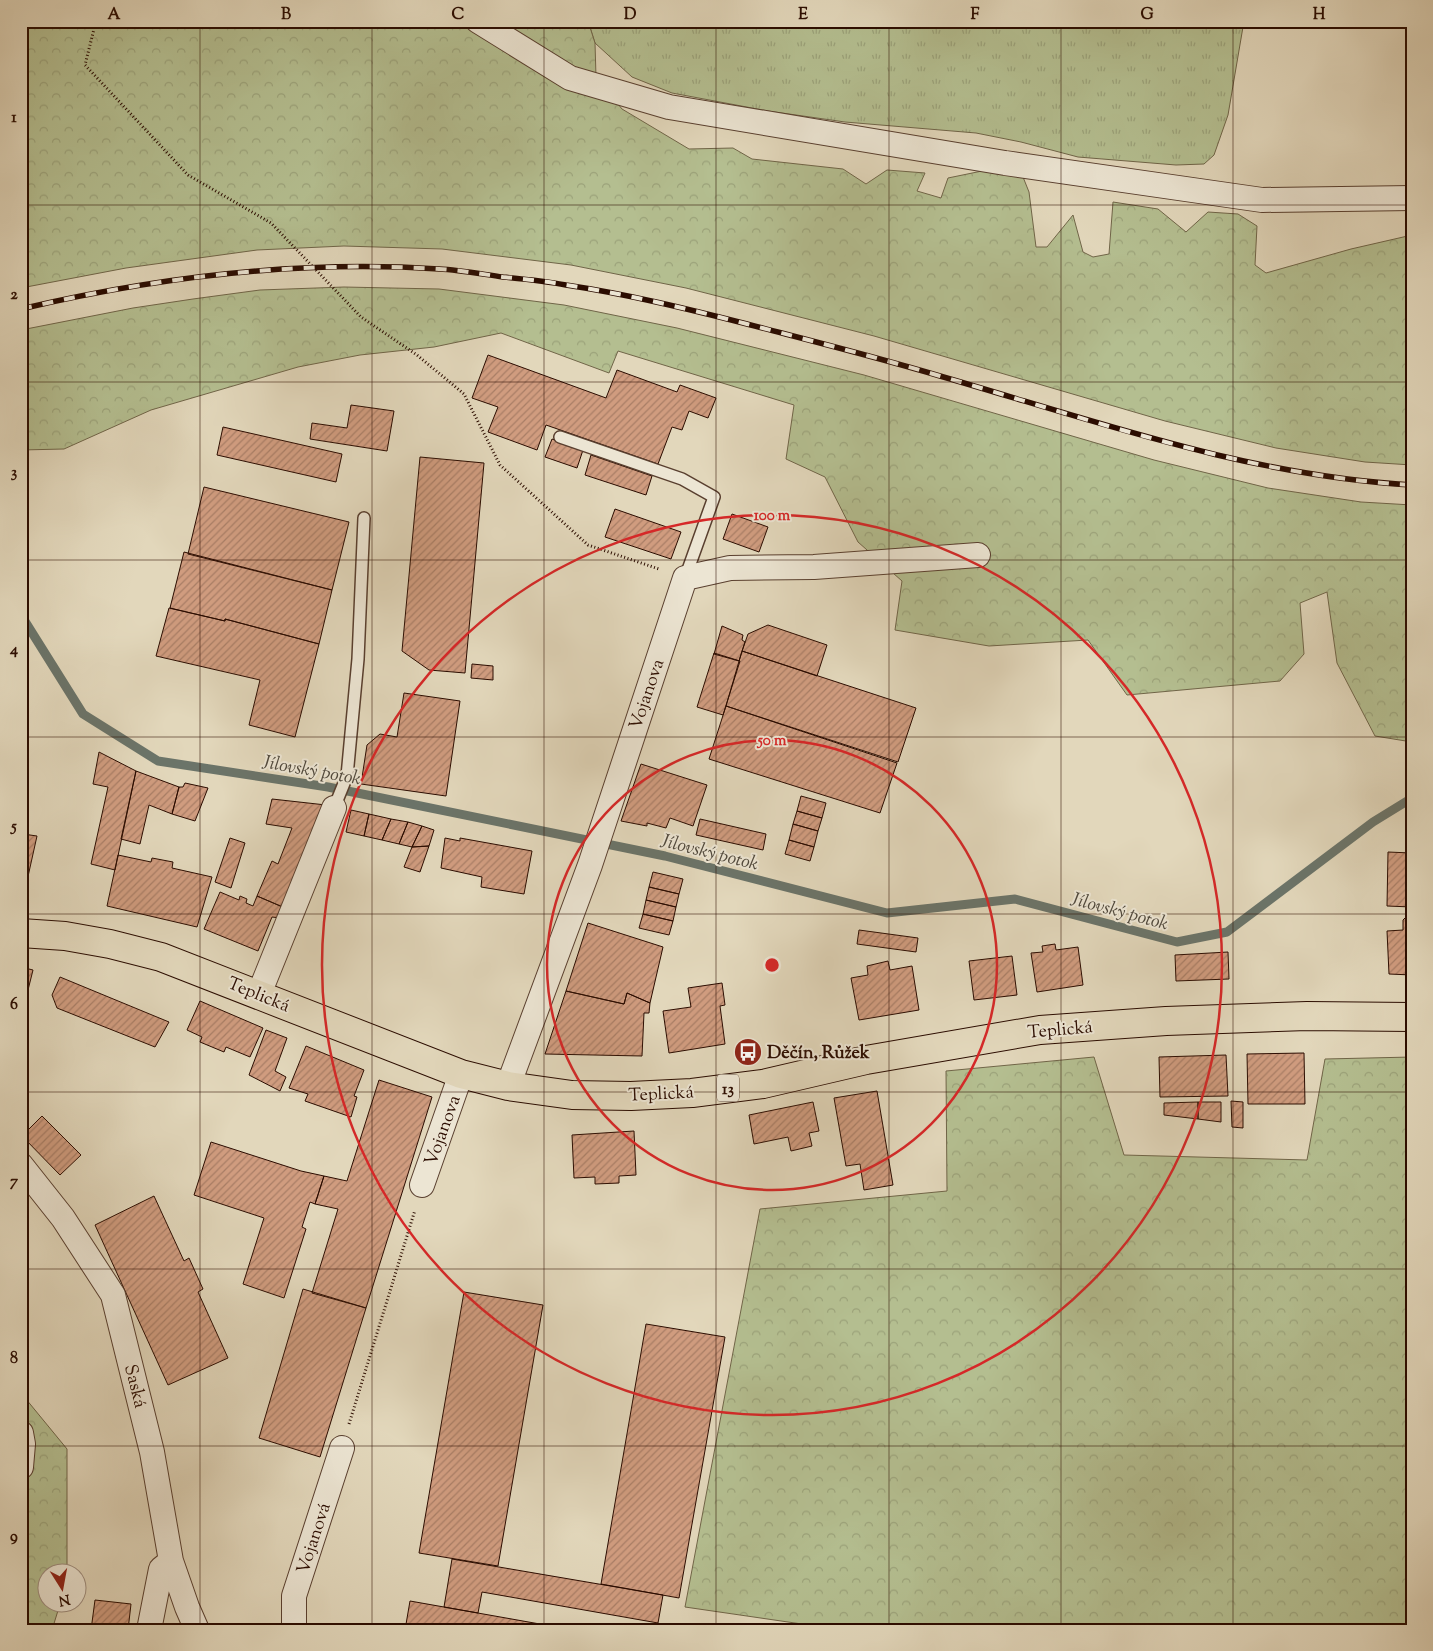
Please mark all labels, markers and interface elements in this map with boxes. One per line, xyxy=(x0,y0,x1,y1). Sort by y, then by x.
text: A xyxy=(108,4,121,27)
text: B xyxy=(281,4,291,27)
text: C xyxy=(452,4,465,27)
text: D xyxy=(624,4,637,27)
text: E xyxy=(798,4,808,27)
text: F xyxy=(971,4,980,27)
text: G xyxy=(1140,4,1154,27)
text: H xyxy=(1313,4,1326,27)
text: 1 xyxy=(11,107,17,130)
text: 2 xyxy=(10,284,18,307)
text: 3 xyxy=(11,462,18,485)
text: 100 m xyxy=(754,506,791,527)
text: 4 xyxy=(9,639,18,662)
street label: Vojanova xyxy=(624,656,672,734)
text: 50 m xyxy=(757,731,787,752)
water label: Jílovský potok xyxy=(259,749,363,793)
text: 5 xyxy=(9,816,17,839)
water label: Jílovský potok xyxy=(657,828,761,879)
water label: Jílovský potok xyxy=(1067,886,1171,938)
centre of rings xyxy=(763,956,781,974)
street label: Teplická xyxy=(223,972,293,1020)
text: 6 xyxy=(10,994,18,1017)
street label: Teplická xyxy=(1026,1015,1094,1047)
bus stop icon: Děčín, Růžek xyxy=(733,1037,763,1067)
place label: Děčín, Růžek xyxy=(767,1041,870,1067)
road number: 13 xyxy=(717,1074,739,1102)
street label: Teplická xyxy=(628,1080,694,1110)
street label: Vojanova xyxy=(419,1092,469,1170)
text: 7 xyxy=(10,1171,19,1194)
text: 8 xyxy=(10,1348,18,1371)
street label: Saská xyxy=(116,1362,152,1411)
street label: Vojanová xyxy=(291,1500,339,1577)
text: 9 xyxy=(10,1526,18,1549)
north arrow xyxy=(38,1564,88,1614)
text: N xyxy=(57,1588,71,1610)

